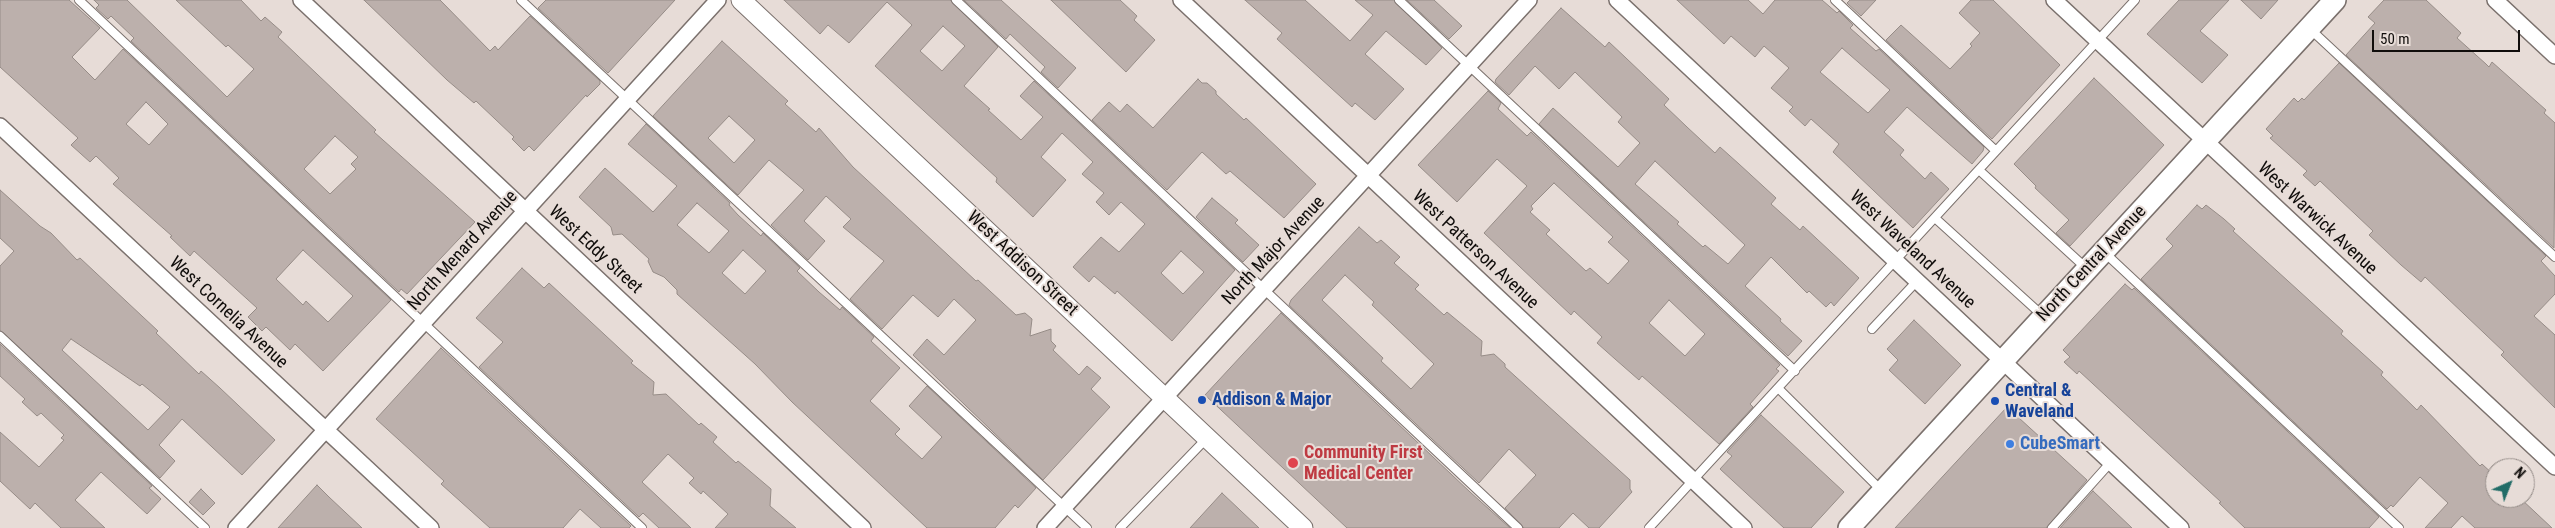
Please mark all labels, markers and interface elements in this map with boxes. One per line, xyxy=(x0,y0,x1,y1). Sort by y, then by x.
scale bar xyxy=(2375,20,2522,52)
text: 50 m xyxy=(2380,30,2410,48)
street label: West Warwick Avenue xyxy=(2253,158,2381,280)
street label: West Patterson Avenue xyxy=(1407,186,1543,314)
street label: West Waveland Avenue xyxy=(1845,186,1979,314)
street label: North Menard Avenue xyxy=(404,187,522,315)
street label: North Major Avenue xyxy=(1218,192,1330,310)
street label: West Eddy Street xyxy=(544,201,646,299)
street label: North Central Avenue xyxy=(2033,201,2151,327)
street label: West Addison Street xyxy=(962,207,1082,321)
street label: West Cornelia Avenue xyxy=(164,252,292,374)
place label: Central & Waveland xyxy=(2005,380,2074,422)
place label: Addison & Major xyxy=(1212,389,1331,411)
marker: Addison & Major xyxy=(1196,394,1208,406)
marker: Central & Waveland xyxy=(1989,395,2001,407)
place label: CubeSmart xyxy=(2020,433,2100,455)
marker: CubeSmart xyxy=(2004,438,2016,450)
place label: Community First Medical Center xyxy=(1304,442,1423,484)
marker: Community First Medical Center xyxy=(1286,456,1300,470)
north arrow xyxy=(2485,458,2535,508)
text: N xyxy=(2511,464,2528,482)

